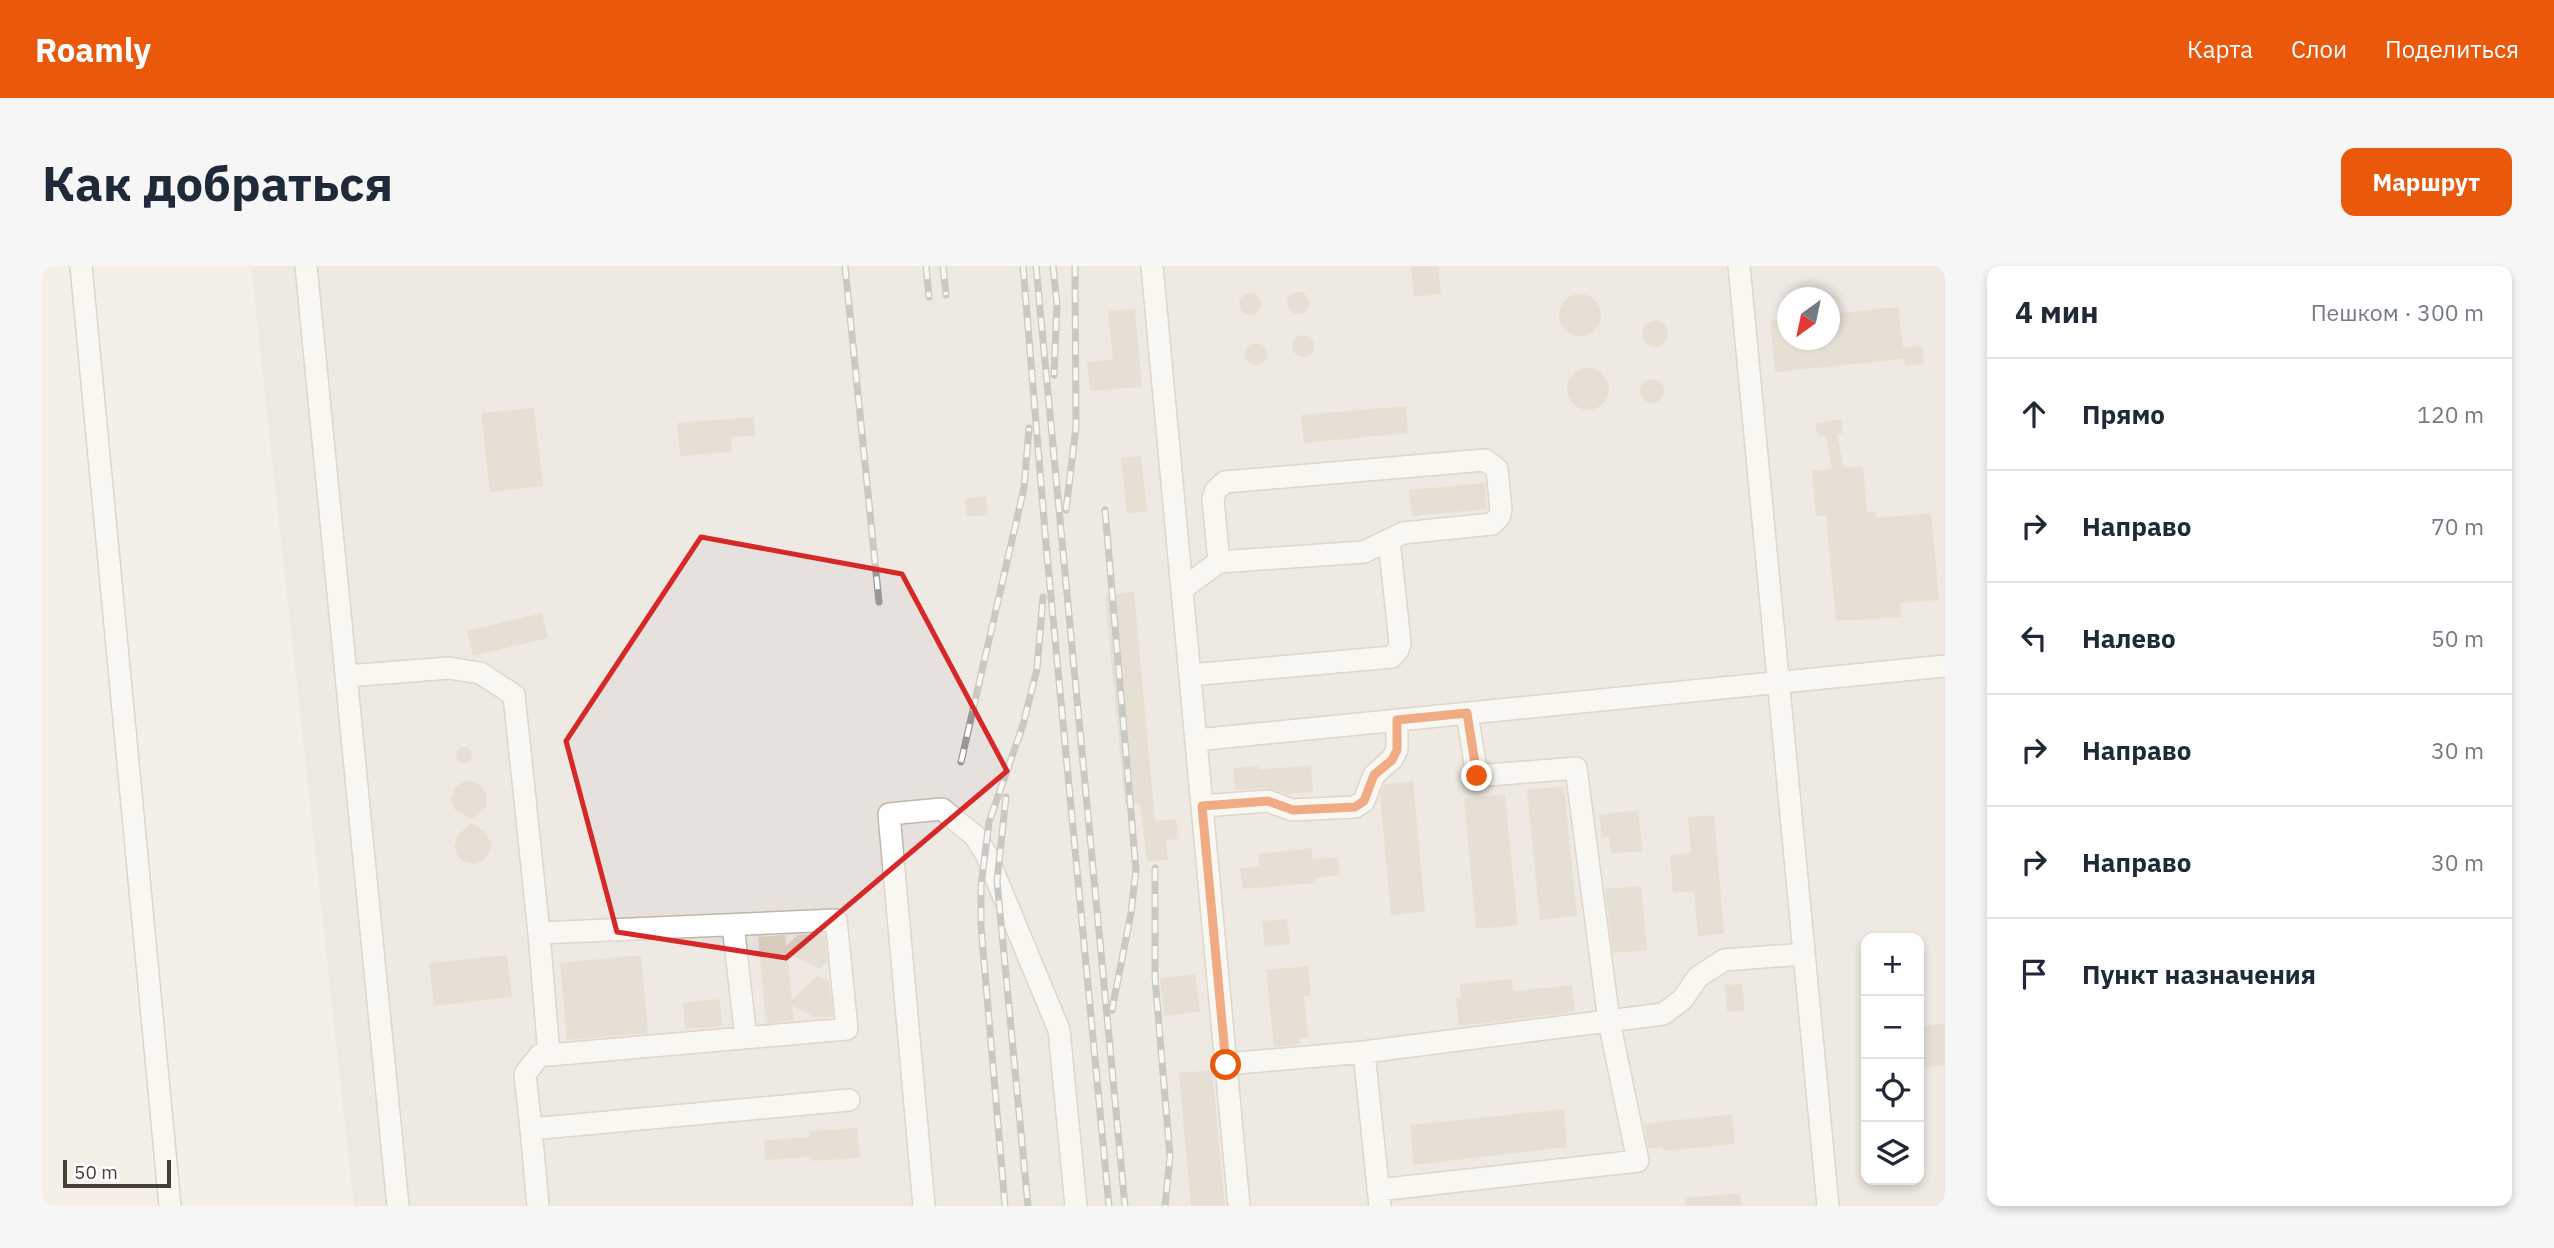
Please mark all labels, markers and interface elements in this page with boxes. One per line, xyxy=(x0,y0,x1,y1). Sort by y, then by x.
text: Roamly xyxy=(35,28,151,71)
text: Карта xyxy=(2187,33,2253,65)
text: Слои xyxy=(2291,33,2347,65)
text: Поделиться xyxy=(2385,33,2519,65)
button: Маршрут xyxy=(2341,148,2512,216)
text: Как добраться xyxy=(42,151,393,214)
north arrow xyxy=(1777,287,1840,350)
text: 4 мин xyxy=(2015,292,2099,331)
text: Пешком · 300 m xyxy=(2311,297,2484,327)
icon: ahead xyxy=(2015,395,2053,433)
text: Прямо xyxy=(2082,397,2165,431)
text: 120 m xyxy=(2417,399,2484,429)
icon: right xyxy=(2015,507,2053,545)
text: Направо xyxy=(2082,509,2191,543)
text: 70 m xyxy=(2431,511,2484,541)
icon: left xyxy=(2015,619,2053,657)
text: Налево xyxy=(2082,621,2176,655)
text: 50 m xyxy=(2431,623,2484,653)
icon: right xyxy=(2015,731,2053,769)
text: Направо xyxy=(2082,733,2191,767)
text: 30 m xyxy=(2431,735,2484,765)
route end xyxy=(1461,760,1492,791)
icon: right xyxy=(2015,843,2053,881)
text: Направо xyxy=(2082,845,2191,879)
text: 30 m xyxy=(2431,847,2484,877)
map controls xyxy=(1861,933,1924,1185)
button: + xyxy=(1861,933,1924,996)
icon: arrive xyxy=(2015,955,2053,993)
text: Пункт назначения xyxy=(2082,957,2316,991)
button: − xyxy=(1861,996,1924,1059)
route start xyxy=(1210,1049,1241,1080)
button: locate xyxy=(1861,1059,1924,1122)
button: layers xyxy=(1861,1122,1924,1185)
scale bar xyxy=(63,1157,172,1189)
text: 50 m xyxy=(74,1160,118,1184)

